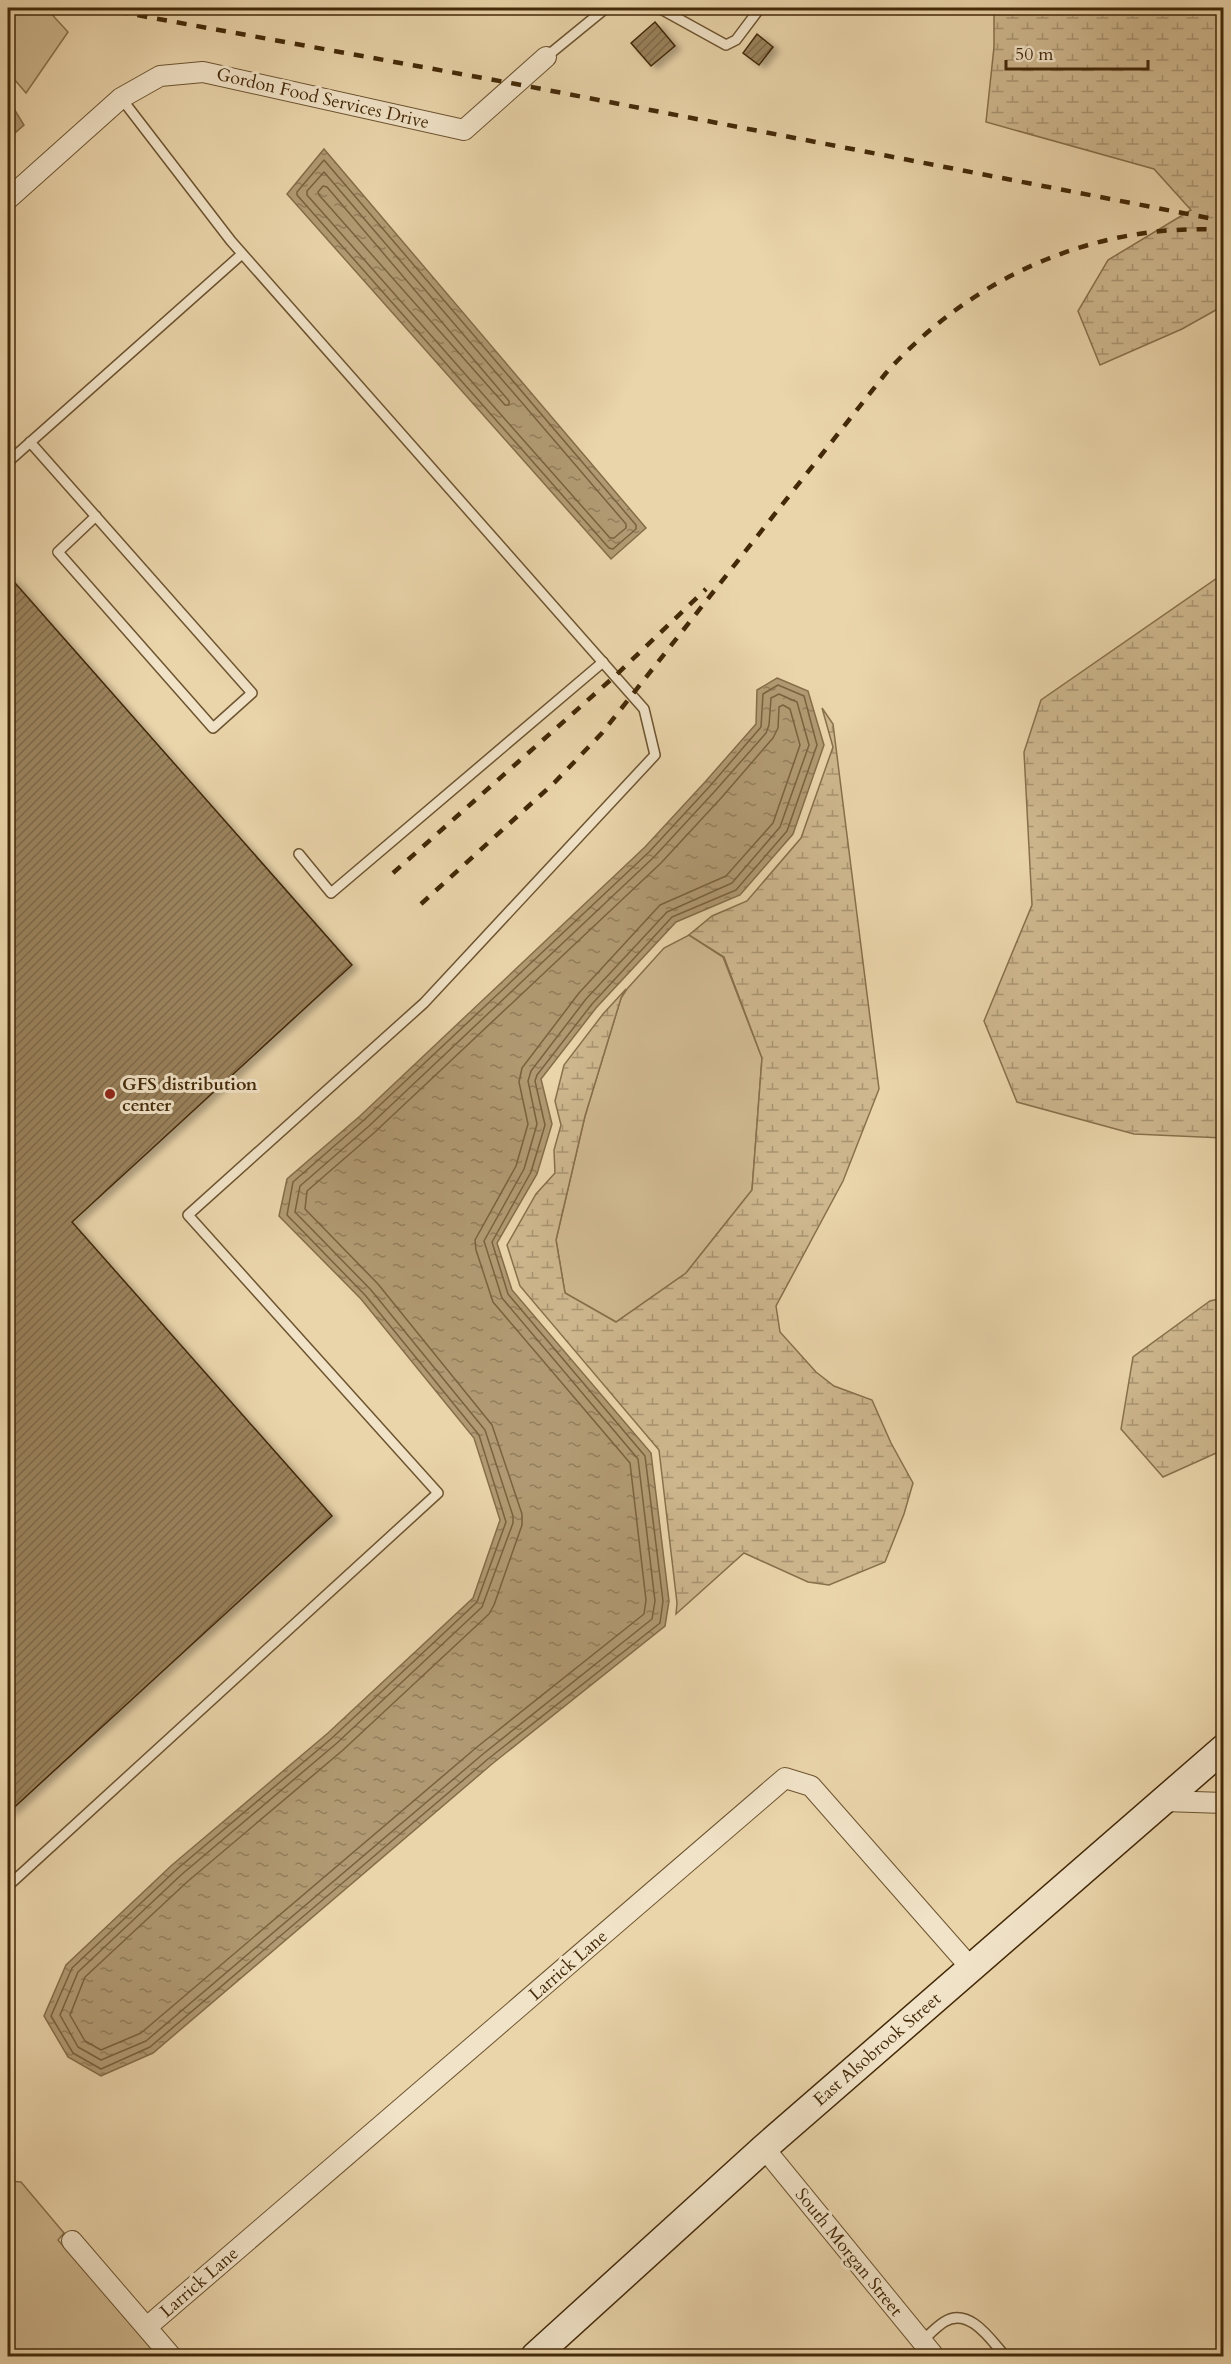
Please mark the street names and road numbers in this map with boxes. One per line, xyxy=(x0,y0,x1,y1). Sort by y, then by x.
street label: Gordon Food Services Drive xyxy=(214,62,432,135)
street label: Larrick Lane xyxy=(524,1924,613,2007)
street label: East Alsobrook Street xyxy=(808,1987,947,2112)
street label: South Morgan Street xyxy=(789,2183,908,2322)
street label: Larrick Lane xyxy=(155,2241,244,2324)

